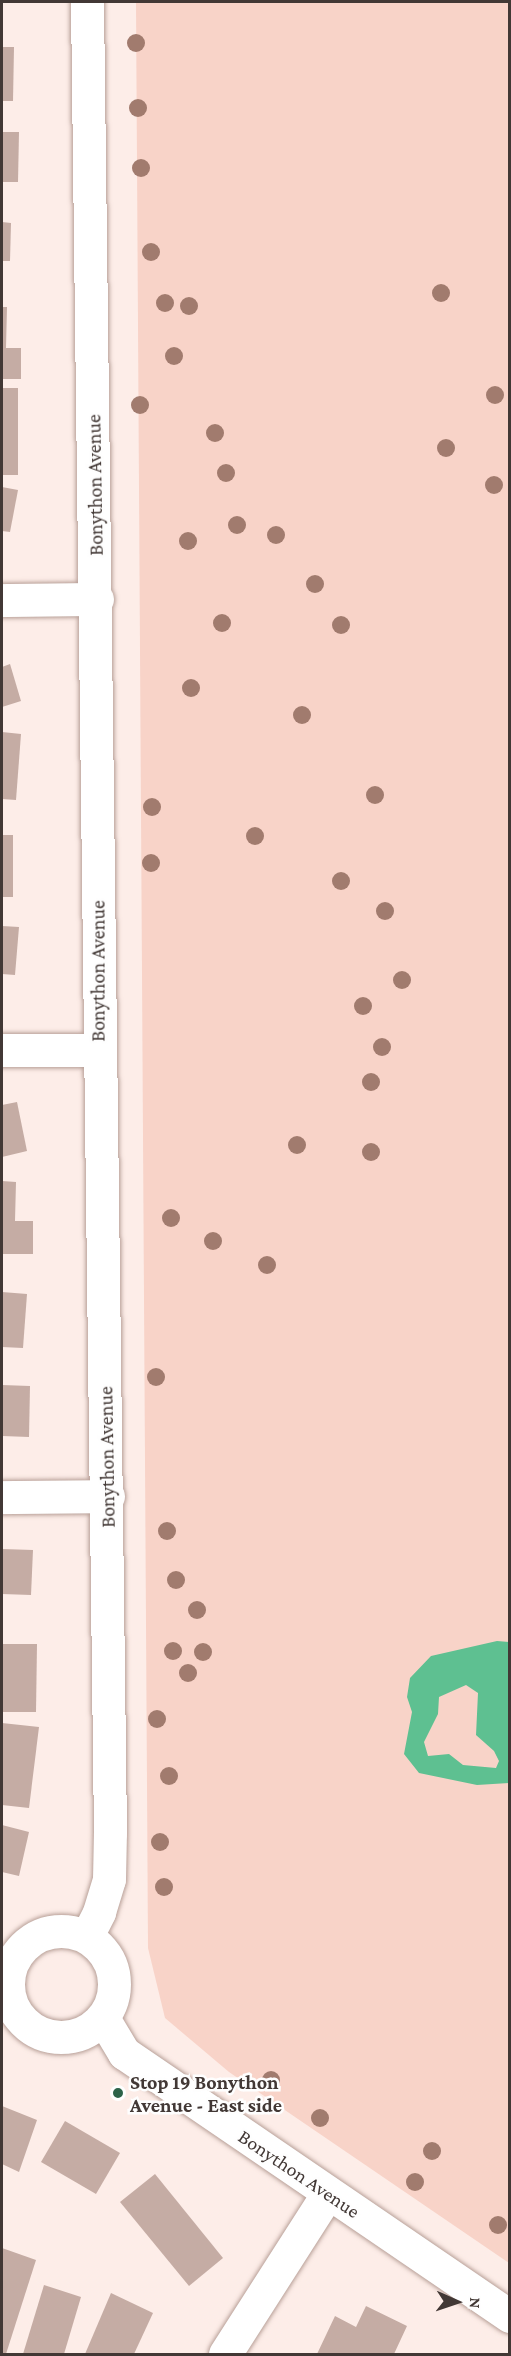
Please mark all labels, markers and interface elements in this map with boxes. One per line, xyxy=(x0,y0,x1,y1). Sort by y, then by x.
street label: Bonython Avenue xyxy=(82,414,108,556)
street label: Bonython Avenue xyxy=(86,900,110,1042)
street label: Bonython Avenue xyxy=(94,1386,120,1528)
place label: Stop 19 Bonython Avenue - East side xyxy=(130,2070,282,2117)
marker: Stop 19 Bonython Avenue - East side xyxy=(111,2086,125,2100)
street label: Bonython Avenue xyxy=(234,2124,364,2224)
north arrow xyxy=(427,2272,487,2332)
text: N xyxy=(467,2297,484,2309)

